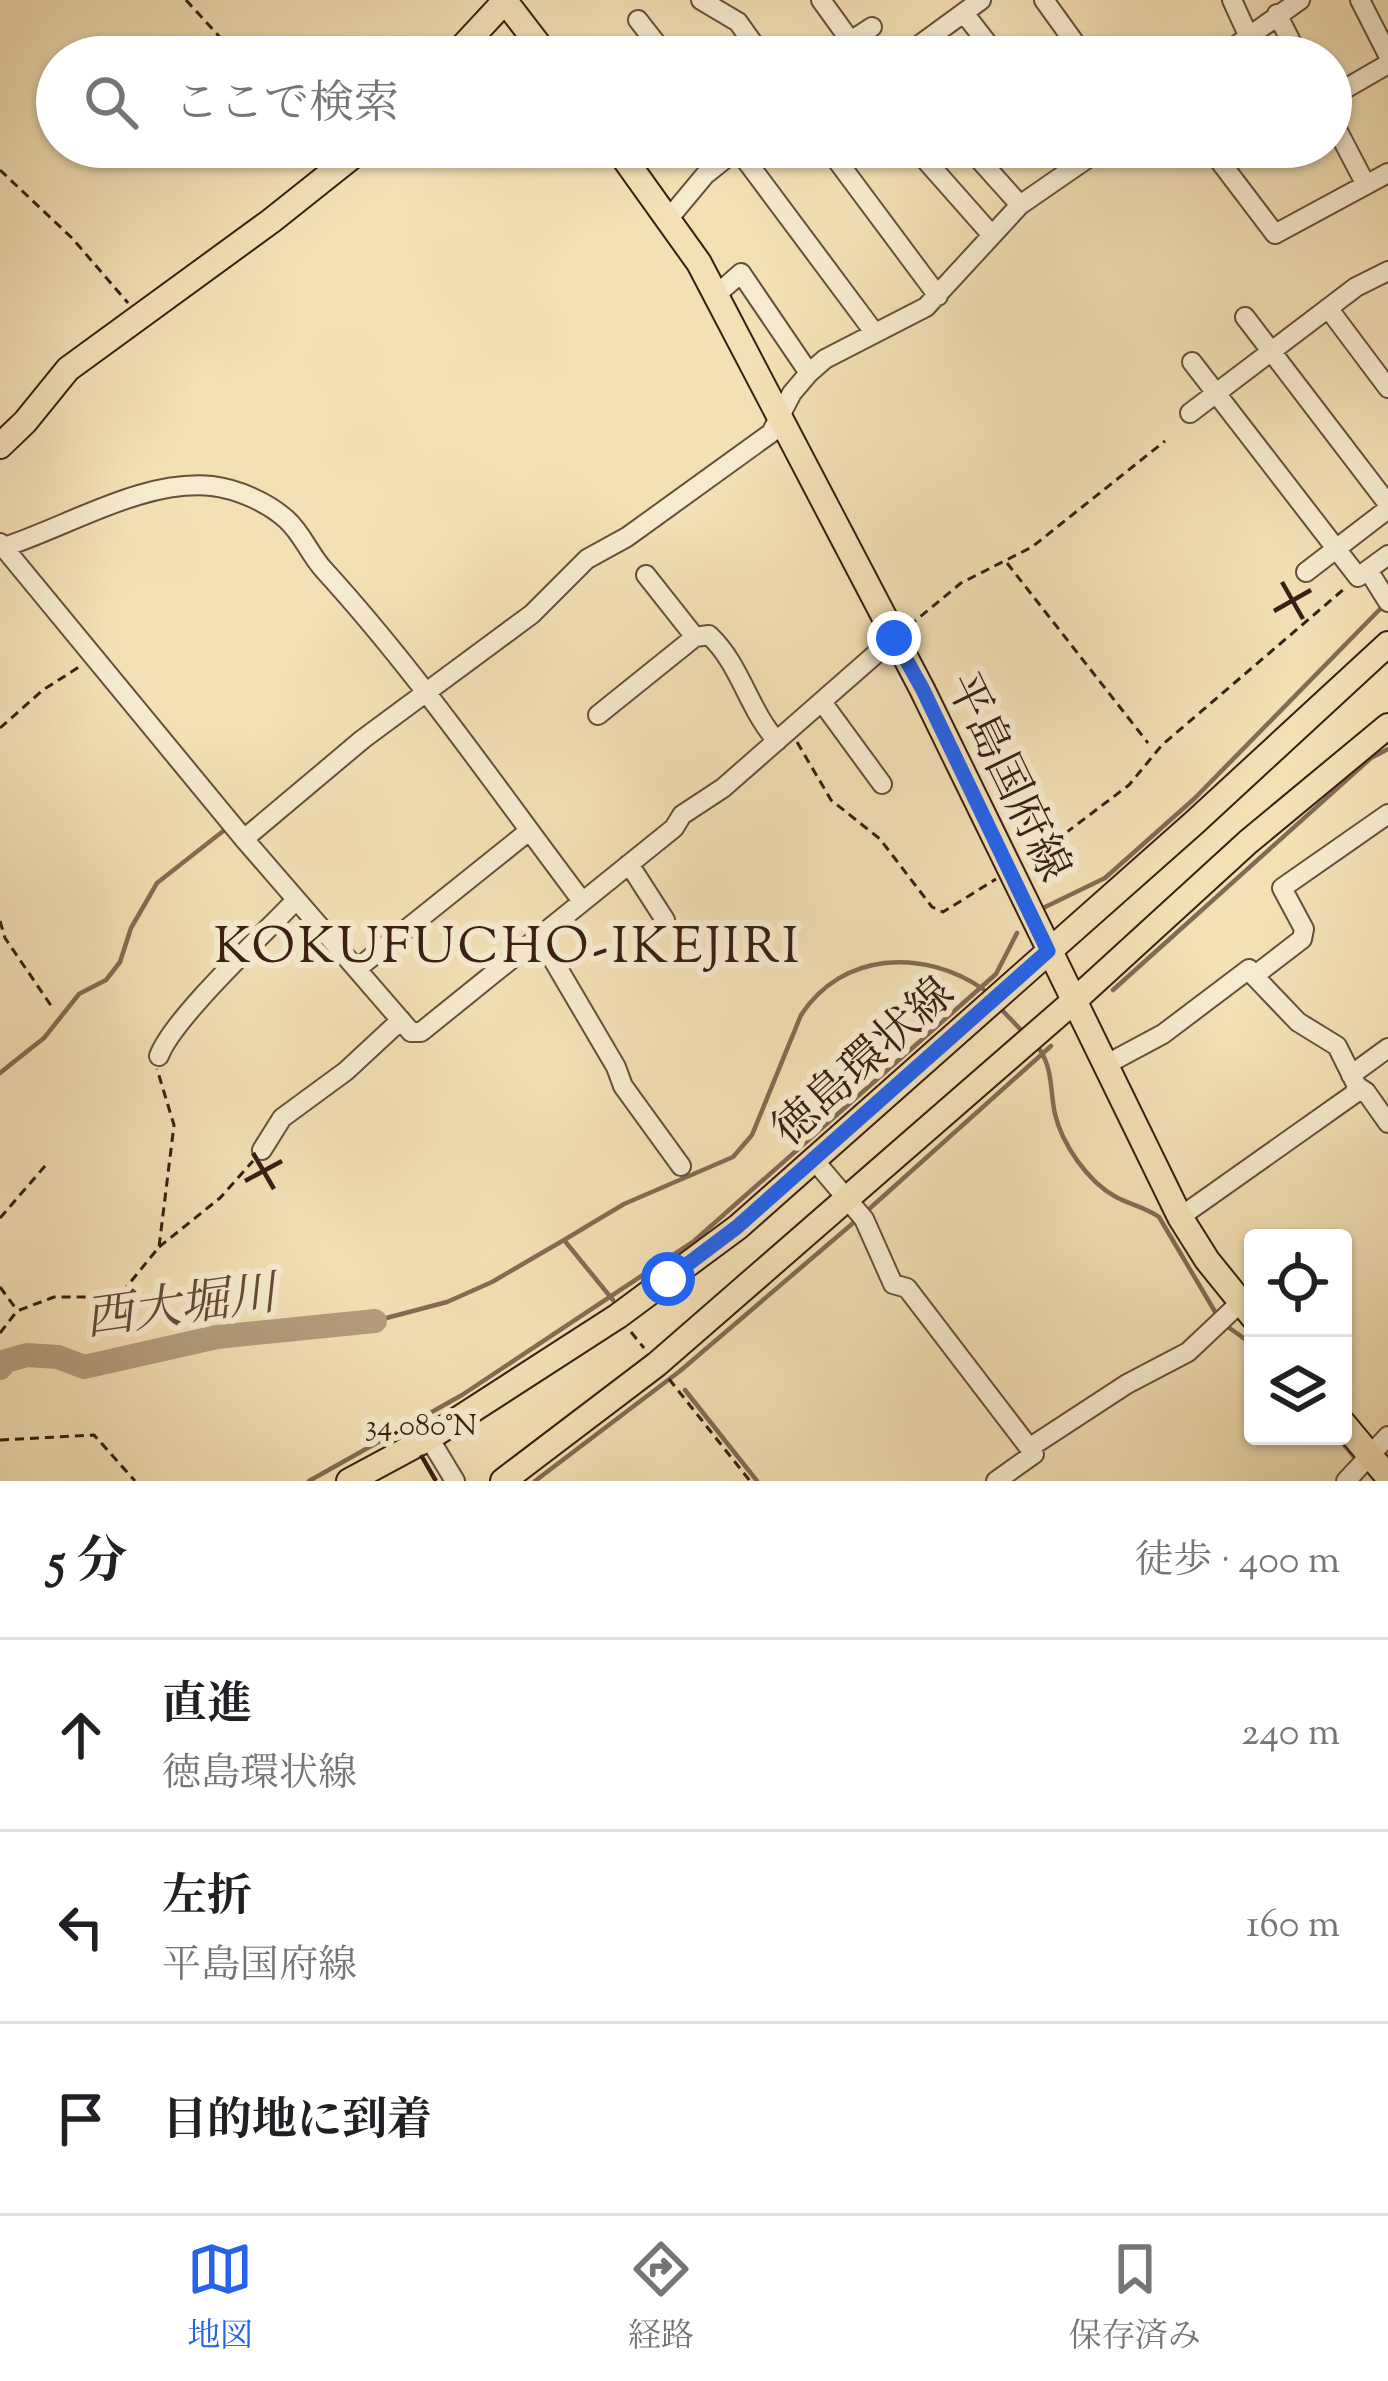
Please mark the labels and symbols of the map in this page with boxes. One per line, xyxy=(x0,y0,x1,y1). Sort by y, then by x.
route end xyxy=(867,611,921,665)
street label: 平島国府線 xyxy=(927,663,1084,894)
district label: KOKUFUCHO-IKEJIRI xyxy=(214,913,802,986)
street label: 徳島環状線 xyxy=(760,965,971,1164)
route start xyxy=(641,1252,695,1306)
water label: 西大堀川 xyxy=(81,1261,286,1357)
text: 34.080°N xyxy=(365,1406,477,1449)

